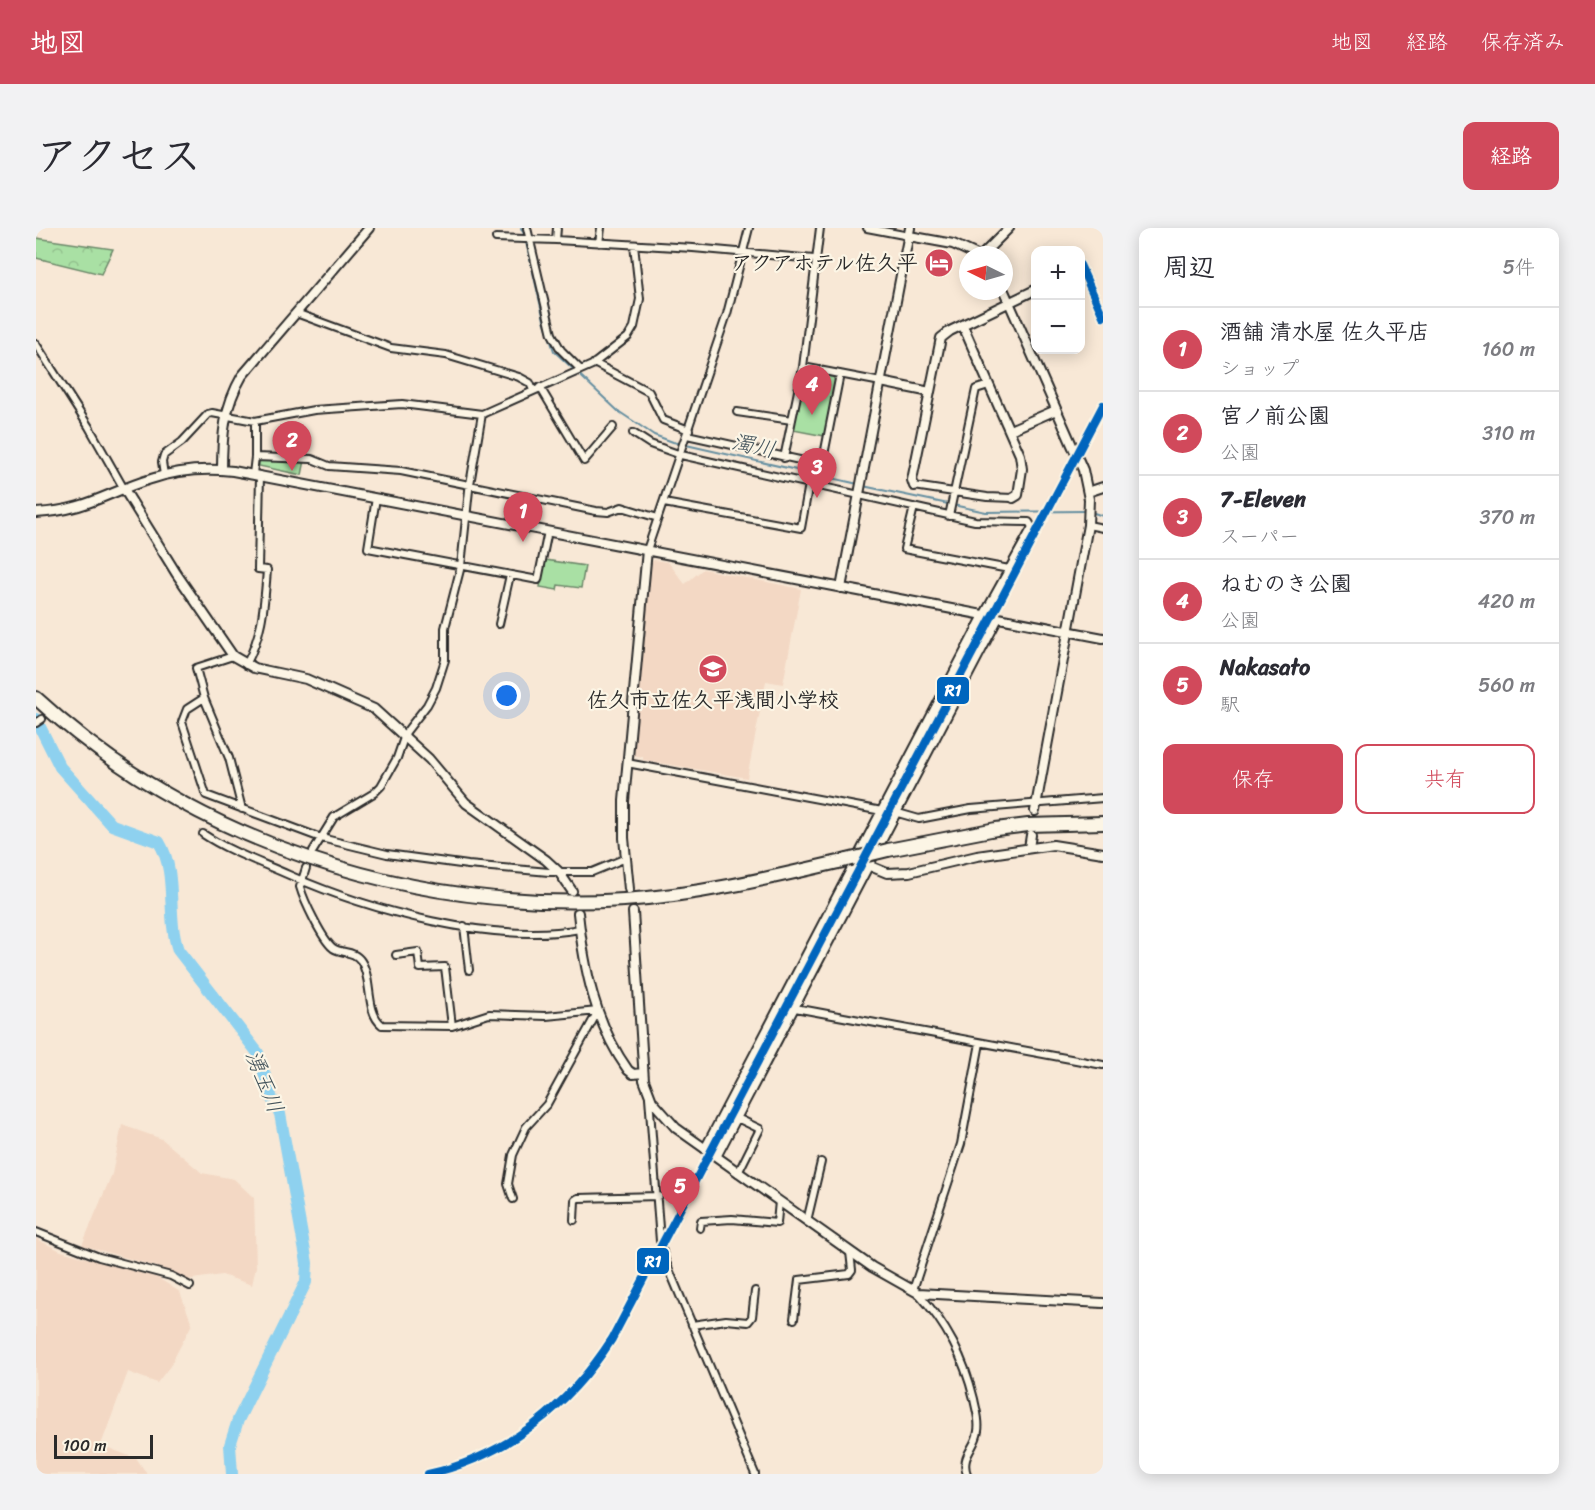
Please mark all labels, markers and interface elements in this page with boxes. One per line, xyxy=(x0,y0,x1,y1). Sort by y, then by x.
text: 地図 xyxy=(30,18,86,67)
text: 地図 xyxy=(1331,23,1373,61)
text: 経路 xyxy=(1406,23,1448,61)
text: 保存済み xyxy=(1481,23,1565,61)
text: アクセス xyxy=(36,119,201,193)
button: 経路 xyxy=(1463,122,1559,190)
place label: アクアホテル佐久平 xyxy=(732,244,918,282)
text: 周辺 xyxy=(1163,244,1215,290)
north arrow xyxy=(959,246,1013,300)
map controls xyxy=(1031,246,1085,354)
button: + xyxy=(1031,246,1085,300)
hotel icon: アクアホテル佐久平 xyxy=(923,247,955,279)
text: 5件 xyxy=(1503,250,1535,285)
button: − xyxy=(1031,300,1085,354)
text: 酒舗 清水屋 佐久平店 xyxy=(1220,312,1429,351)
text: 1 xyxy=(1178,332,1187,367)
text: 160 m xyxy=(1482,332,1535,367)
text: ショップ xyxy=(1220,351,1299,386)
pin: 4 xyxy=(792,366,832,415)
text: 宮ノ前公園 xyxy=(1220,396,1330,435)
text: 2 xyxy=(1177,416,1188,451)
text: 310 m xyxy=(1482,416,1535,451)
pin: 2 xyxy=(272,422,312,471)
water label: 濁川 xyxy=(728,422,779,469)
text: 公園 xyxy=(1220,435,1260,470)
pin: 3 xyxy=(798,448,836,498)
text: 7-Eleven xyxy=(1220,480,1306,519)
pin: 1 xyxy=(504,492,542,542)
text: 3 xyxy=(1177,500,1188,535)
text: 370 m xyxy=(1479,500,1535,535)
text: スーパー xyxy=(1220,519,1299,554)
text: ねむのき公園 xyxy=(1220,564,1352,603)
text: 4 xyxy=(1176,584,1189,619)
text: 420 m xyxy=(1478,584,1535,619)
text: 公園 xyxy=(1220,603,1260,638)
text: Nakasato xyxy=(1220,648,1310,687)
school or university icon: 佐久市立佐久平浅間小学校 xyxy=(697,653,729,685)
text: 5 xyxy=(1176,668,1189,703)
text: 560 m xyxy=(1478,668,1535,703)
line badge: R1 xyxy=(936,676,970,705)
text: R1 xyxy=(944,676,961,705)
your location xyxy=(492,681,521,710)
place label: 佐久市立佐久平浅間小学校 xyxy=(587,681,839,719)
text: 駅 xyxy=(1220,687,1240,722)
button: 保存 xyxy=(1163,744,1343,814)
button: 共有 xyxy=(1355,744,1535,814)
water label: 湧玉川 xyxy=(234,1043,295,1119)
pin: 5 xyxy=(660,1168,700,1217)
line badge: R1 xyxy=(636,1247,670,1275)
text: R1 xyxy=(644,1247,661,1276)
text: 100 m xyxy=(63,1431,107,1460)
scale bar xyxy=(54,1432,153,1460)

